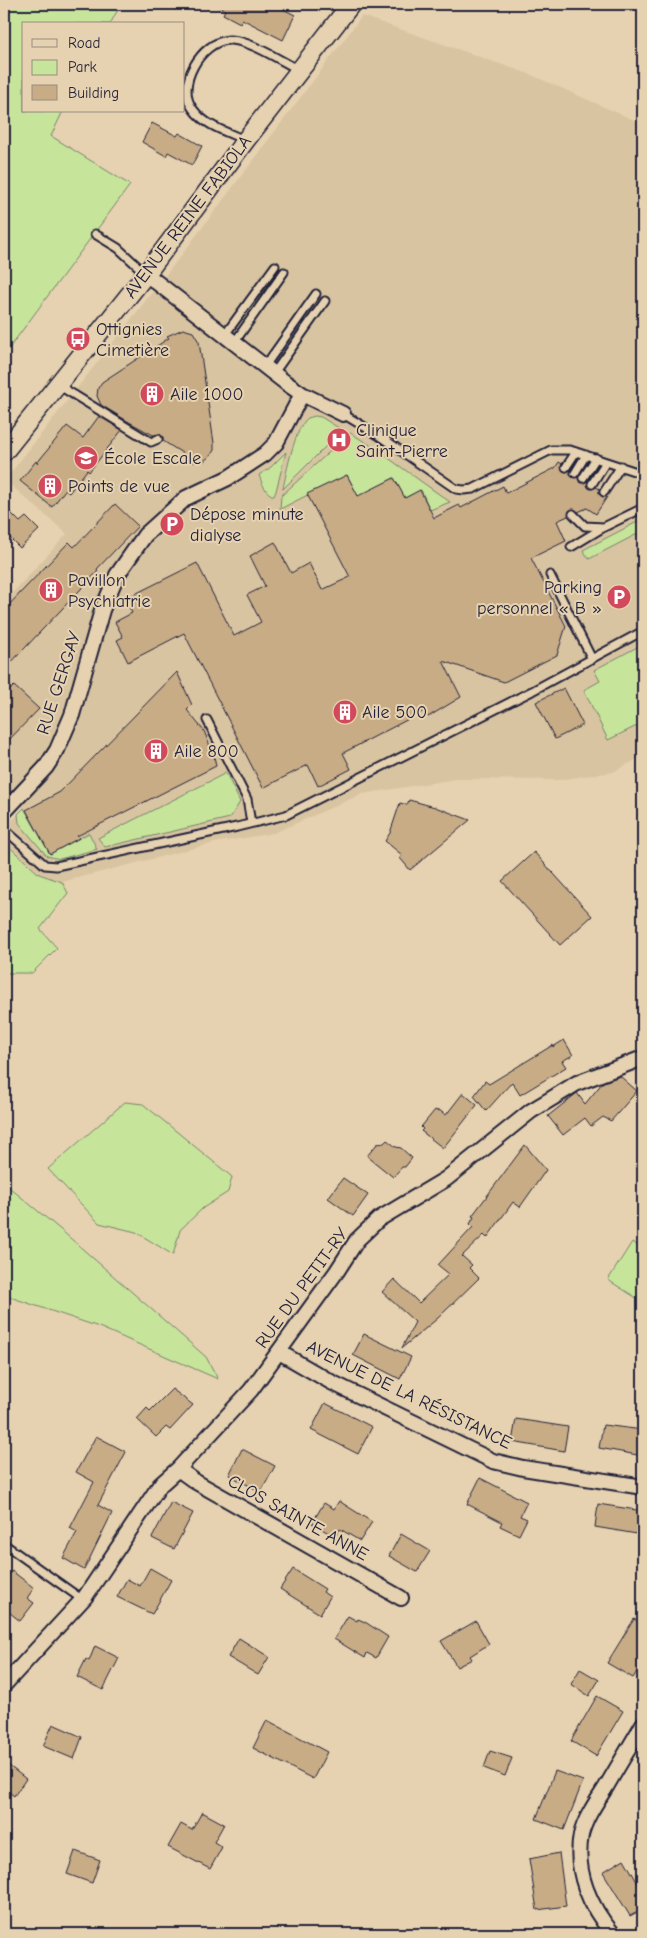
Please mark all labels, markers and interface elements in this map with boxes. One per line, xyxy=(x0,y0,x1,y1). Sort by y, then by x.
legend xyxy=(22,22,185,112)
text: Road xyxy=(68,34,100,52)
text: Park xyxy=(68,58,97,76)
text: Building xyxy=(68,84,119,102)
street label: AVENUE REINE FABIOLA xyxy=(120,132,256,302)
place label: Ottignies Cimetière xyxy=(96,319,169,361)
bus stop icon: Ottignies Cimetière xyxy=(65,326,91,352)
building icon: Aile 1000 xyxy=(139,381,165,407)
place label: Aile 1000 xyxy=(170,384,244,405)
place label: Clinique Saint-Pierre xyxy=(356,420,448,462)
hospital icon: Clinique Saint-Pierre xyxy=(326,427,352,453)
school or university icon: École Escale xyxy=(73,445,99,471)
place label: École Escale xyxy=(104,447,201,469)
building icon: Points de vue xyxy=(37,473,63,499)
place label: Points de vue xyxy=(68,476,170,497)
place label: Dépose minute dialyse xyxy=(190,504,304,546)
parking icon: Dépose minute dialyse xyxy=(159,511,185,537)
place label: Pavillon Psychiatrie xyxy=(68,570,150,612)
building icon: Pavillon Psychiatrie xyxy=(38,577,64,603)
place label: Parking personnel « B » xyxy=(477,577,602,619)
parking icon: Parking personnel « B » xyxy=(606,584,632,610)
street label: RUE GERGAY xyxy=(32,628,86,737)
building icon: Aile 500 xyxy=(332,699,358,725)
place label: Aile 500 xyxy=(362,702,427,723)
building icon: Aile 800 xyxy=(143,738,169,764)
place label: Aile 800 xyxy=(174,741,239,762)
street label: RUE DU PETIT-RY xyxy=(251,1223,353,1352)
street label: AVENUE DE LA RÉSISTANCE xyxy=(303,1335,516,1454)
street label: CLOS SAINTE ANNE xyxy=(224,1471,372,1565)

